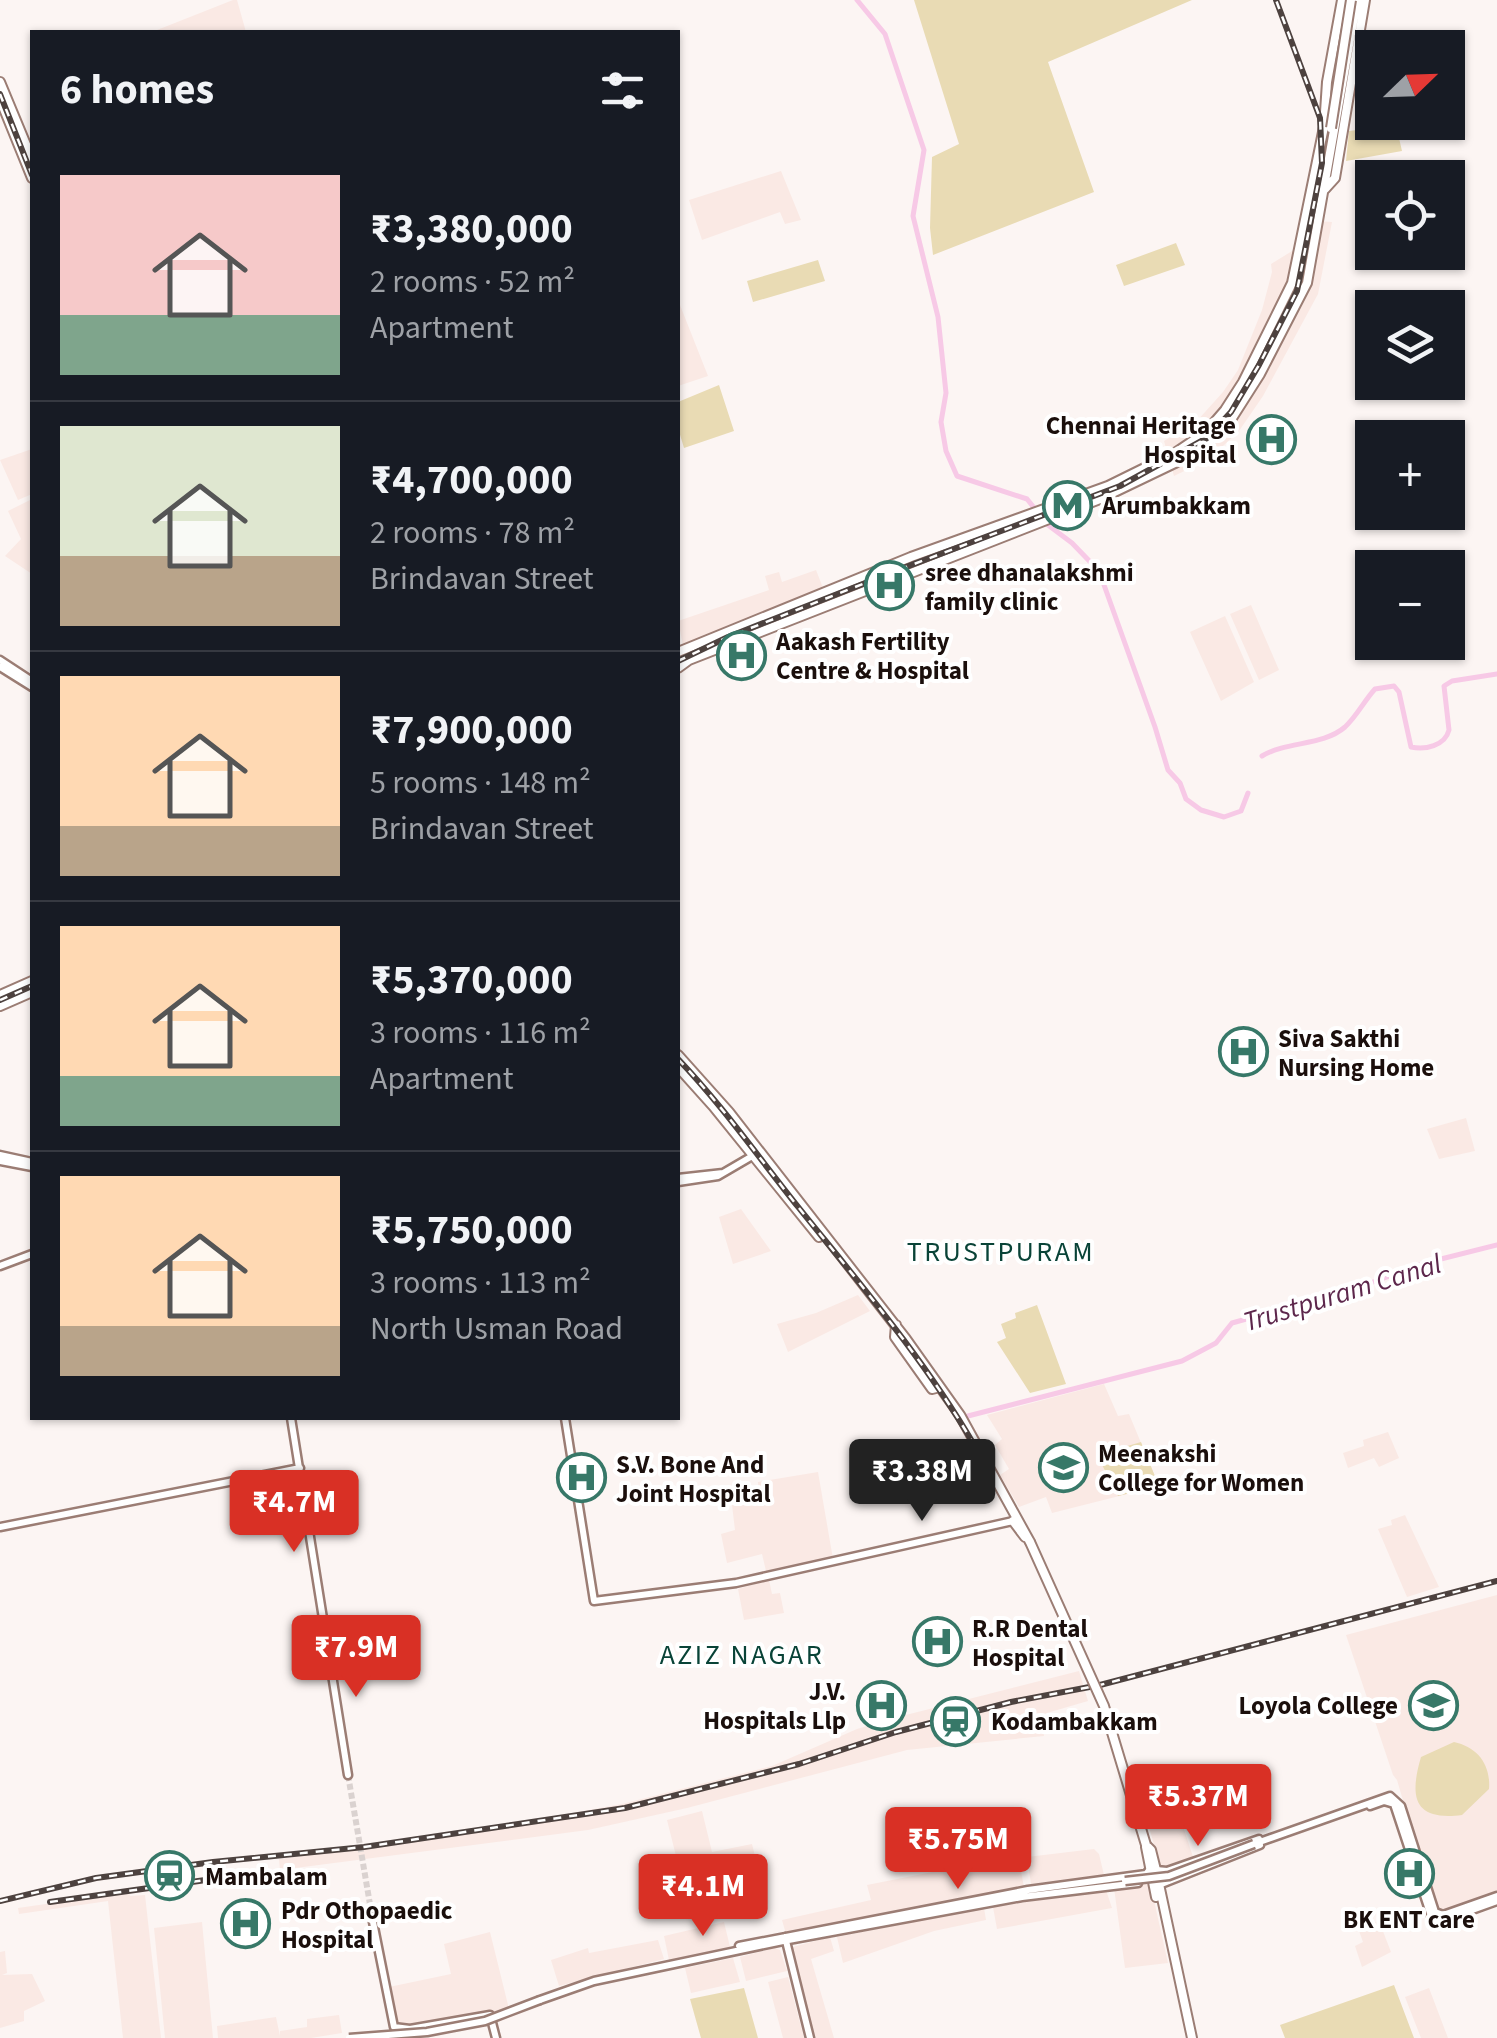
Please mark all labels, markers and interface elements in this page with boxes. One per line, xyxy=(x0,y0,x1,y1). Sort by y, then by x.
north arrow xyxy=(1355,30,1465,140)
map controls xyxy=(1355,30,1465,660)
text: 6 homes xyxy=(60,60,214,120)
icon: filters xyxy=(595,63,650,118)
button: locate xyxy=(1355,160,1465,270)
text: ₹3,380,000 xyxy=(370,199,573,259)
icon: home xyxy=(140,215,260,335)
text: 2 rooms · 52 m² xyxy=(370,259,575,305)
button: layers xyxy=(1355,290,1465,400)
text: Apartment xyxy=(370,305,513,351)
place label: Chennai Heritage Hospital xyxy=(1046,408,1236,473)
hospital icon: Chennai Heritage Hospital xyxy=(1245,413,1297,465)
button: + xyxy=(1355,420,1465,530)
text: ₹4,700,000 xyxy=(370,450,573,510)
icon: home xyxy=(140,466,260,586)
metro station icon: Arumbakkam xyxy=(1041,479,1093,531)
place label: Arumbakkam xyxy=(1101,488,1251,524)
text: 2 rooms · 78 m² xyxy=(370,510,575,556)
button: − xyxy=(1355,550,1465,660)
place label: sree dhanalakshmi family clinic xyxy=(925,555,1134,620)
text: Brindavan Street xyxy=(370,556,594,602)
hospital icon: sree dhanalakshmi family clinic xyxy=(864,560,916,612)
place label: Aakash Fertility Centre & Hospital xyxy=(775,624,969,689)
hospital icon: Aakash Fertility Centre & Hospital xyxy=(715,629,767,681)
text: ₹7,900,000 xyxy=(370,700,573,760)
icon: home xyxy=(140,716,260,836)
text: 5 rooms · 148 m² xyxy=(370,760,591,806)
text: Brindavan Street xyxy=(370,806,594,852)
text: ₹5,370,000 xyxy=(370,950,573,1010)
icon: home xyxy=(140,966,260,1086)
text: 3 rooms · 116 m² xyxy=(370,1010,591,1056)
place label: Siva Sakthi Nursing Home xyxy=(1278,1021,1434,1086)
hospital icon: Siva Sakthi Nursing Home xyxy=(1217,1026,1269,1078)
text: Apartment xyxy=(370,1056,513,1102)
text: ₹5,750,000 xyxy=(370,1200,573,1260)
icon: home xyxy=(140,1216,260,1336)
district label: TRUSTPURAM xyxy=(907,1232,1095,1272)
water label: Trustpuram Canal xyxy=(1238,1244,1446,1342)
text: 3 rooms · 113 m² xyxy=(370,1260,591,1306)
text: North Usman Road xyxy=(370,1306,623,1352)
place label: Meenakshi College for Women xyxy=(1098,1436,1304,1501)
pin: ₹3.38M xyxy=(841,1439,1003,1524)
school or university icon: Meenakshi College for Women xyxy=(1037,1441,1089,1493)
place label: S.V. Bone And Joint Hospital xyxy=(616,1447,771,1512)
text: ₹3.38M xyxy=(871,1448,973,1494)
hospital icon: S.V. Bone And Joint Hospital xyxy=(555,1452,607,1504)
pin: ₹4.7M xyxy=(224,1470,364,1555)
text: ₹4.7M xyxy=(252,1479,336,1525)
place label: R.R Dental Hospital xyxy=(972,1611,1088,1676)
pin: ₹7.9M xyxy=(286,1615,426,1700)
hospital icon: R.R Dental Hospital xyxy=(911,1616,963,1668)
text: ₹7.9M xyxy=(314,1624,398,1670)
district label: AZIZ NAGAR xyxy=(660,1635,824,1675)
place label: J.V. Hospitals Llp xyxy=(703,1674,846,1739)
hospital icon: J.V. Hospitals Llp xyxy=(855,1679,907,1731)
school or university icon: Loyola College xyxy=(1407,1679,1459,1731)
place label: Loyola College xyxy=(1238,1688,1398,1724)
station icon: Kodambakkam xyxy=(930,1695,982,1747)
place label: Kodambakkam xyxy=(991,1704,1158,1740)
pin: ₹5.37M xyxy=(1117,1764,1279,1849)
text: ₹5.37M xyxy=(1147,1773,1249,1819)
pin: ₹5.75M xyxy=(877,1807,1039,1892)
text: ₹5.75M xyxy=(907,1816,1009,1862)
hospital icon: BK ENT care xyxy=(1383,1847,1435,1899)
station icon: Mambalam xyxy=(144,1850,196,1902)
pin: ₹4.1M xyxy=(633,1854,773,1939)
place label: Mambalam xyxy=(205,1859,328,1895)
text: ₹4.1M xyxy=(661,1863,745,1909)
place label: Pdr Othopaedic Hospital xyxy=(281,1893,453,1958)
hospital icon: Pdr Othopaedic Hospital xyxy=(220,1898,272,1950)
place label: BK ENT care xyxy=(1343,1902,1475,1938)

